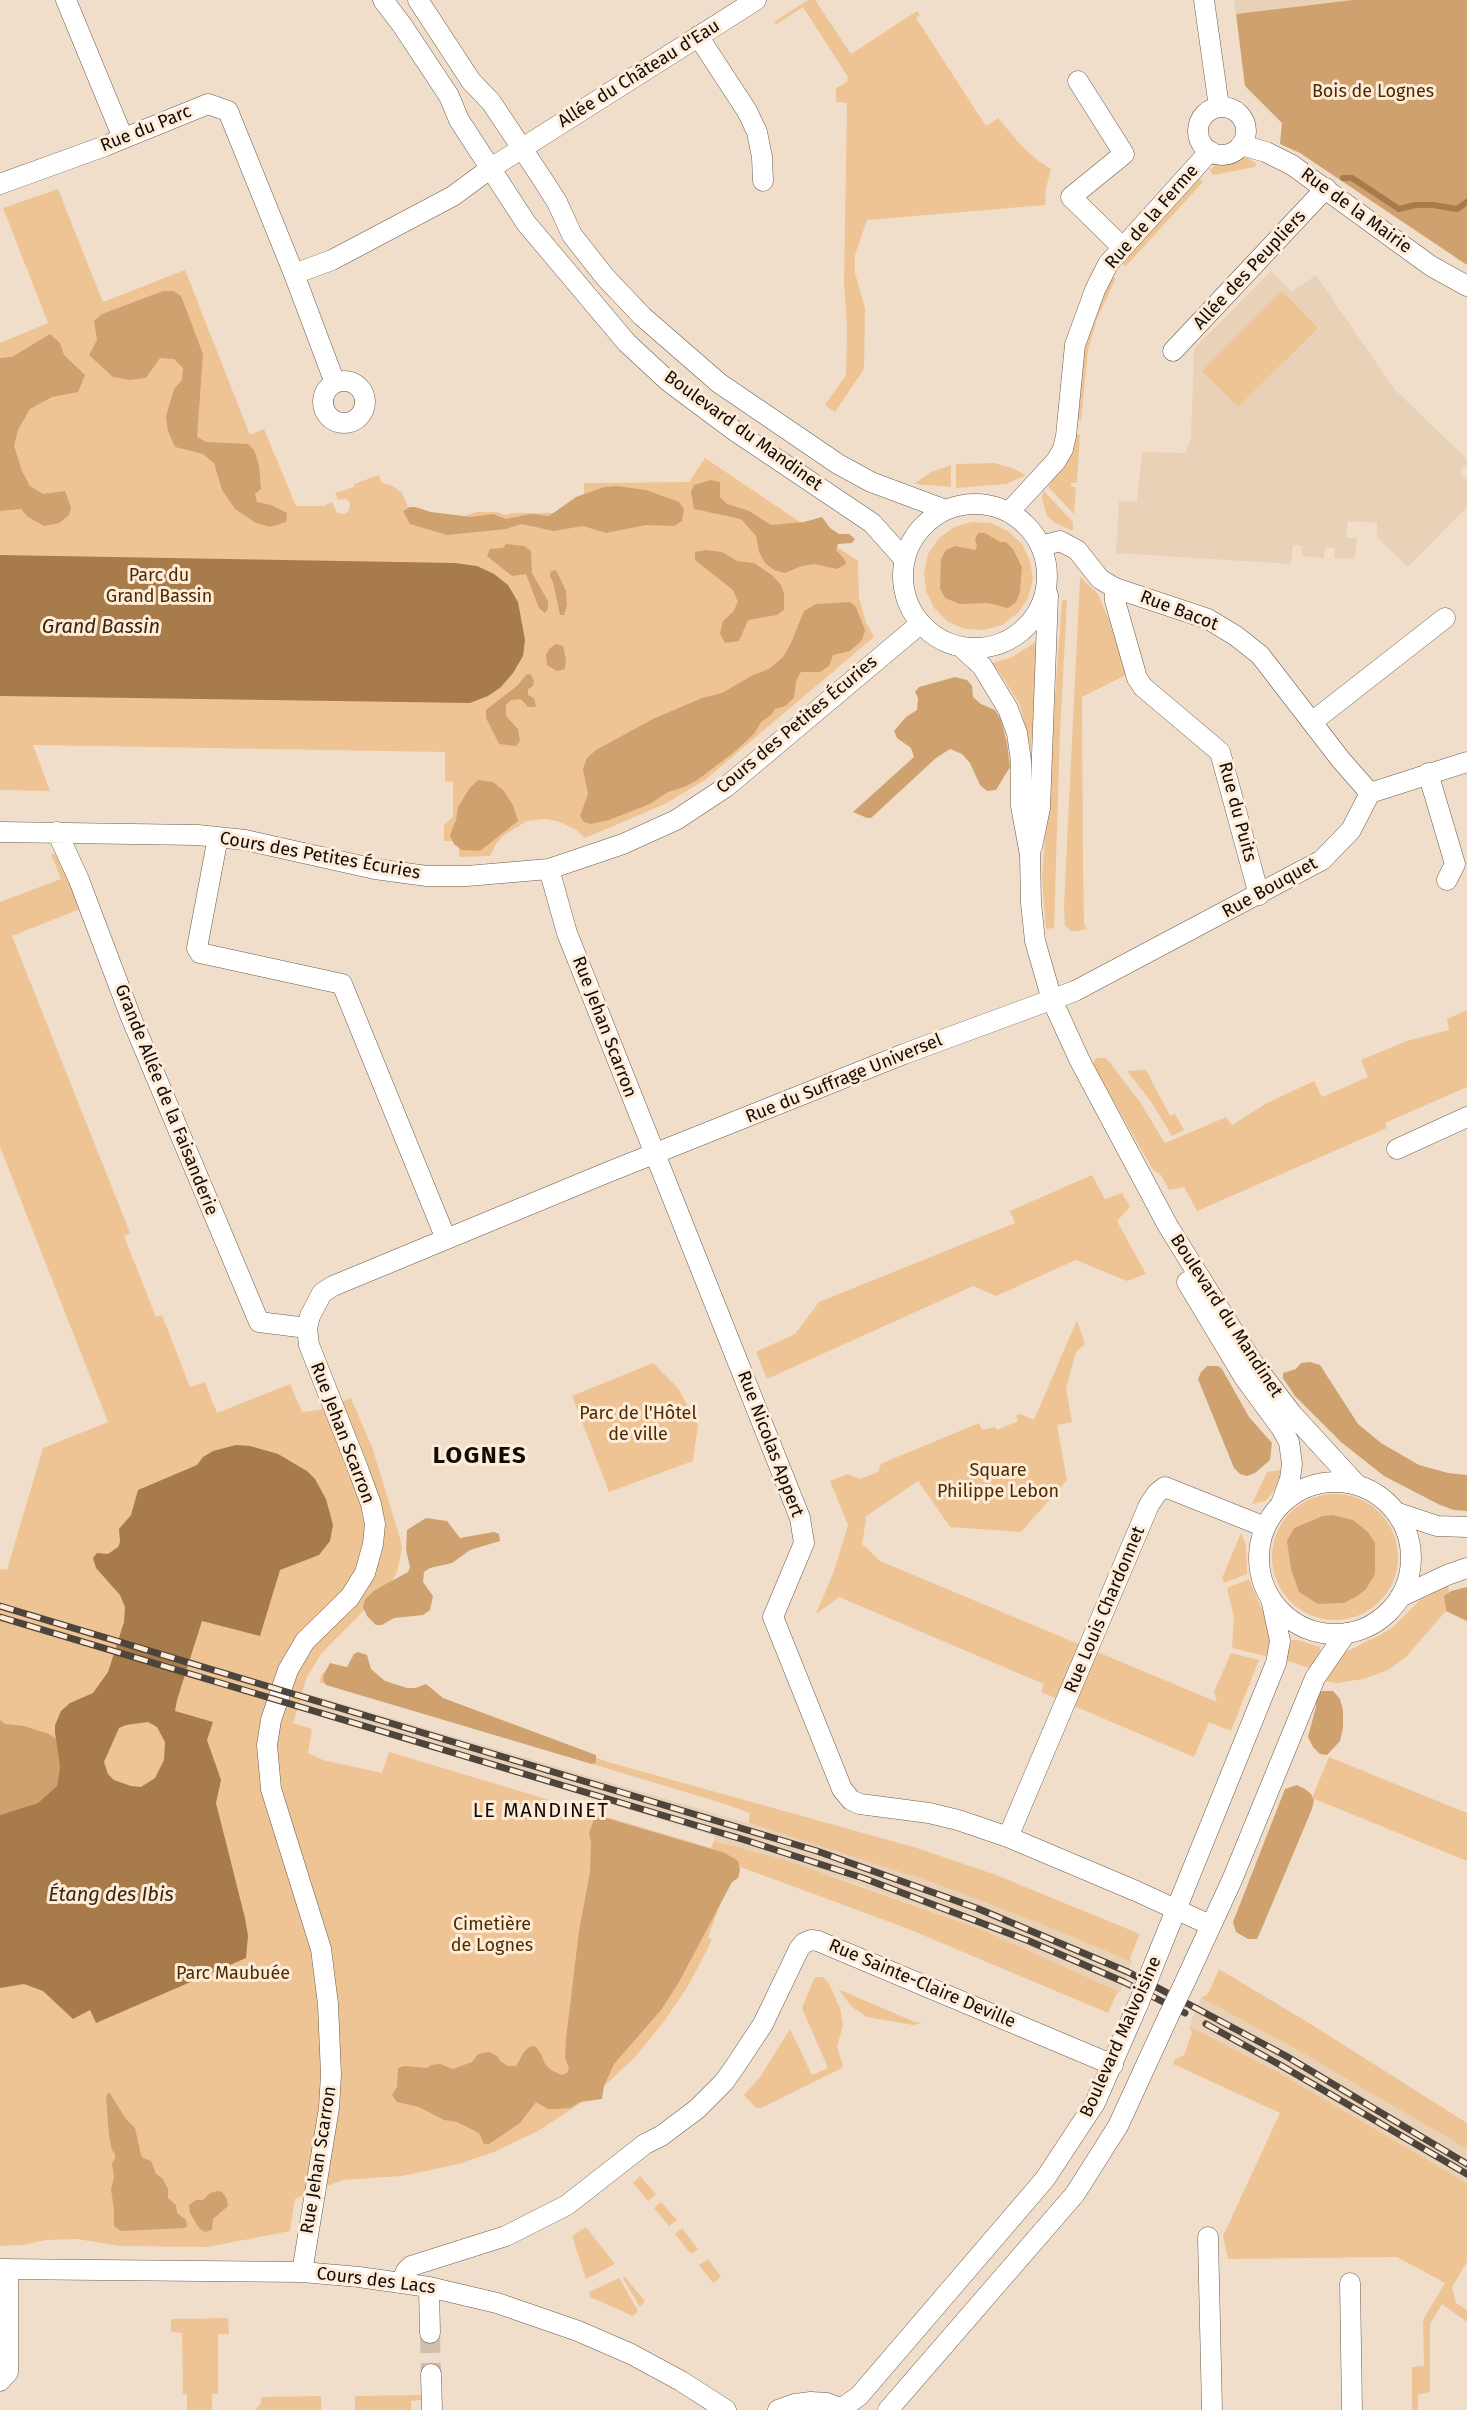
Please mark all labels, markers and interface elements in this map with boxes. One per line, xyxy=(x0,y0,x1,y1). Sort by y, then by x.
street label: Allée du Château d'Eau xyxy=(554,15,724,133)
park label: Bois de Lognes xyxy=(1312,81,1434,103)
street label: Rue du Parc xyxy=(97,101,195,157)
street label: Rue de la Ferme xyxy=(1101,160,1203,274)
street label: Rue de la Mairie xyxy=(1296,164,1416,258)
street label: Allée des Peupliers xyxy=(1189,206,1311,334)
street label: Boulevard du Mandinet xyxy=(660,366,826,496)
park label: Parc du Grand Bassin xyxy=(106,565,212,608)
street label: Rue Bacot xyxy=(1137,586,1221,636)
water label: Grand Bassin xyxy=(42,615,160,639)
street label: Cours des Petites Écuries xyxy=(712,651,882,799)
street label: Rue du Puits xyxy=(1213,760,1261,864)
street label: Cours des Petites Écuries xyxy=(218,828,422,884)
street label: Rue Bouquet xyxy=(1219,853,1321,923)
street label: Rue Jehan Scarron xyxy=(567,953,641,1101)
street label: Grande Allée de la Faisanderie xyxy=(110,981,222,1219)
street label: Rue du Suffrage Universel xyxy=(743,1030,945,1128)
street label: Boulevard du Mandinet xyxy=(1165,1230,1287,1402)
street label: Rue Jehan Scarron xyxy=(305,1359,379,1507)
street label: Rue Nicolas Appert xyxy=(732,1368,808,1520)
park label: Parc de l'Hôtel de ville xyxy=(579,1403,697,1446)
district label: LOGNES xyxy=(433,1442,527,1470)
park label: Square Philippe Lebon xyxy=(937,1460,1059,1502)
street label: Rue Louis Chardonnet xyxy=(1060,1523,1150,1697)
district label: LE MANDINET xyxy=(473,1799,609,1823)
water label: Étang des Ibis xyxy=(48,1883,174,1907)
park label: Cimetière de Lognes xyxy=(451,1914,533,1956)
street label: Rue Sainte-Claire Deville xyxy=(825,1935,1019,2033)
street label: Boulevard Malvoisine xyxy=(1076,1953,1166,2121)
park label: Parc Maubuée xyxy=(176,1963,290,1985)
street label: Rue Jehan Scarron xyxy=(297,2085,341,2235)
street label: Cours des Lacs xyxy=(315,2263,437,2299)

